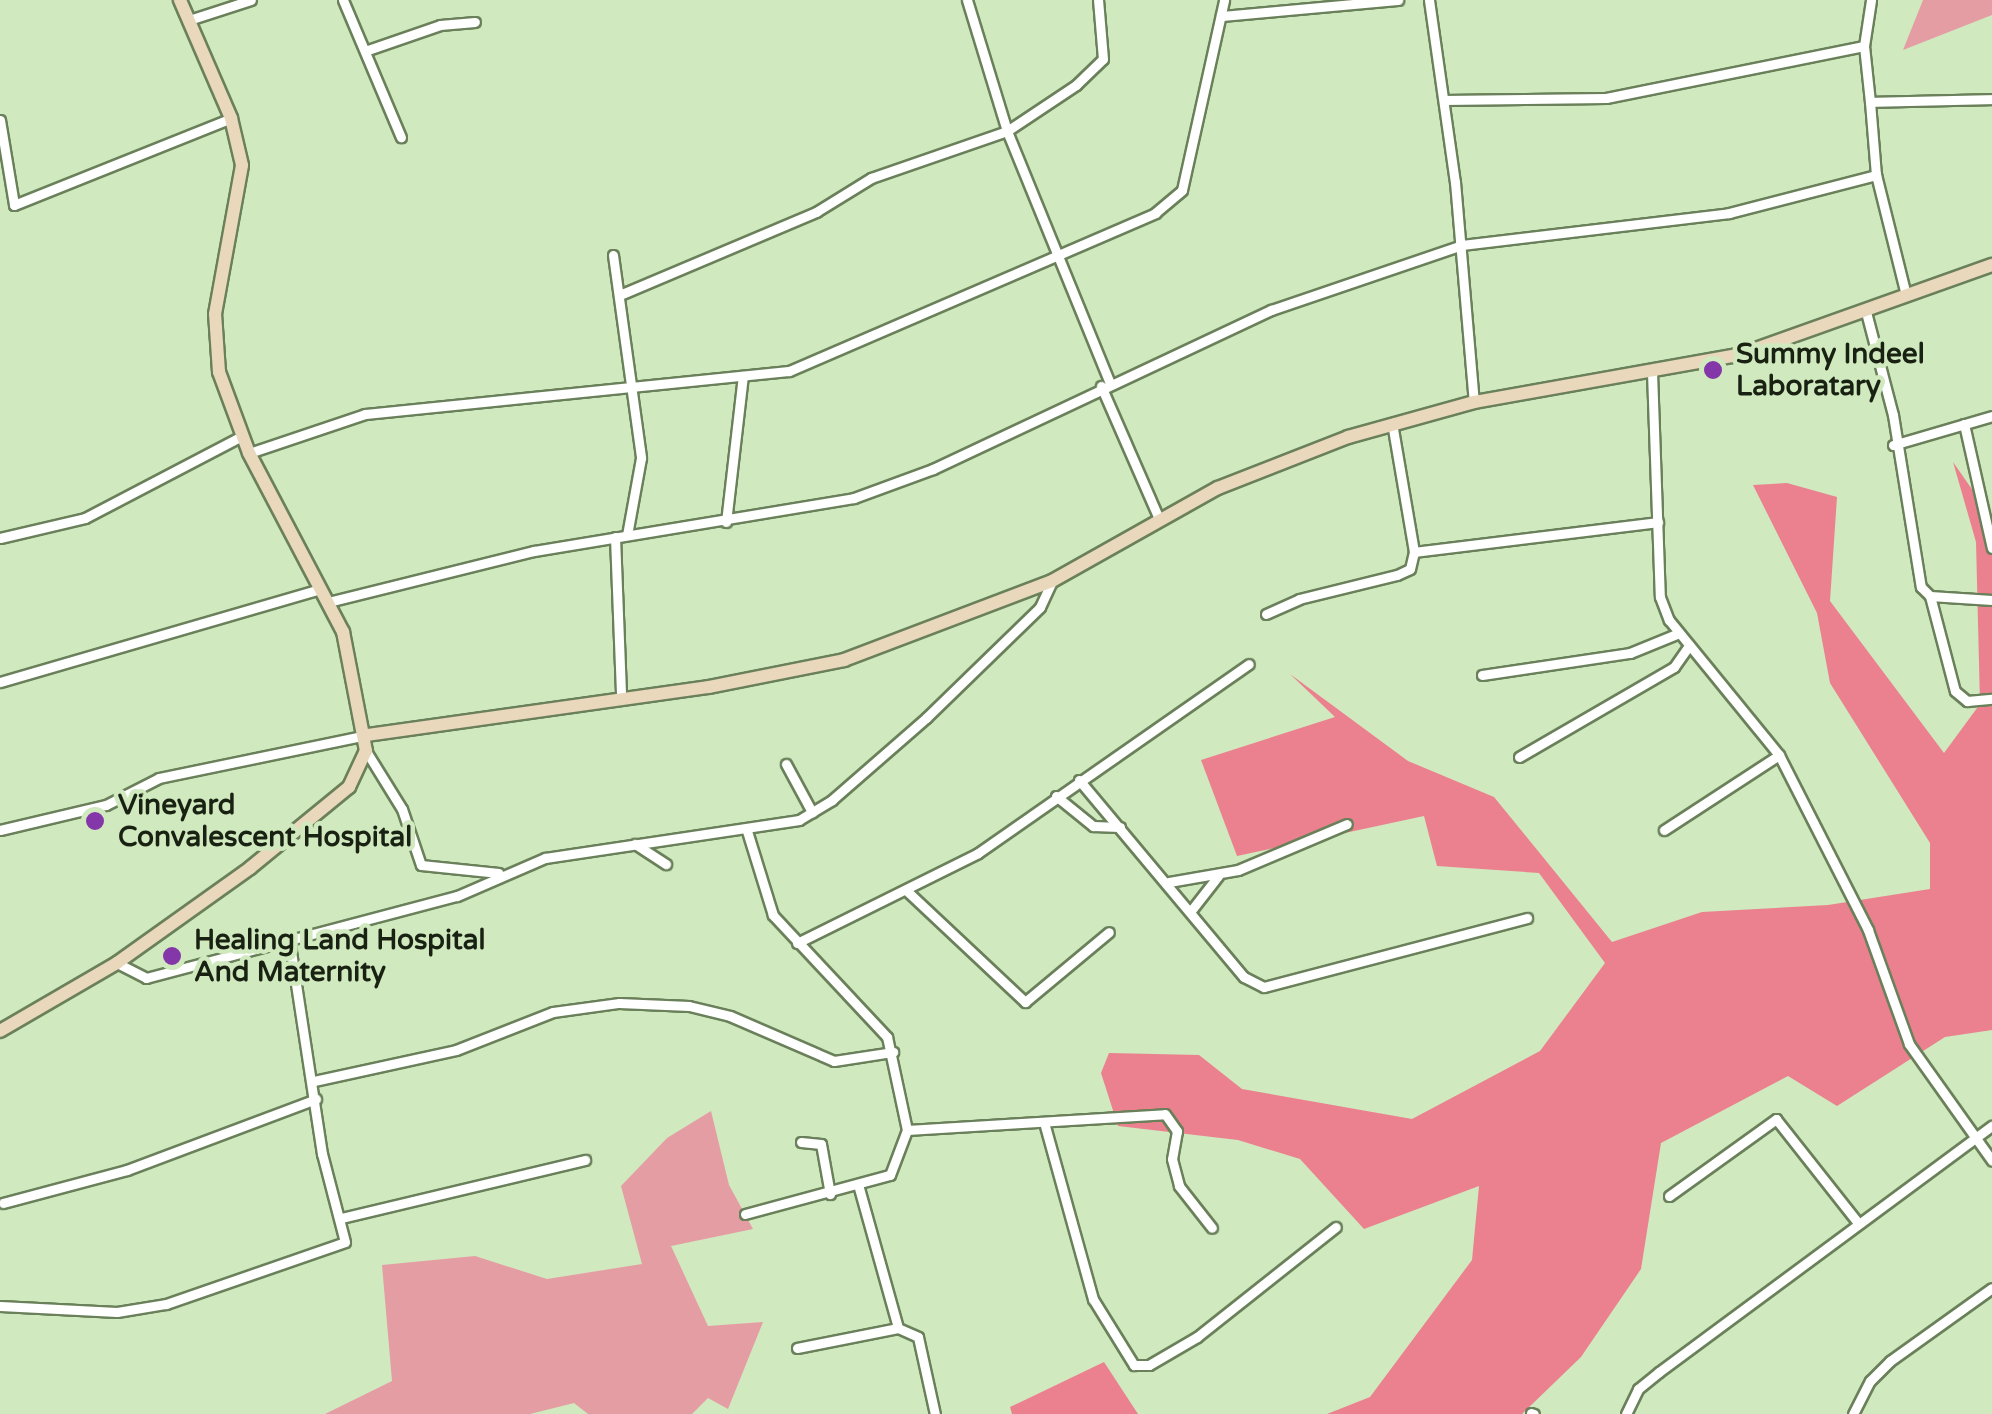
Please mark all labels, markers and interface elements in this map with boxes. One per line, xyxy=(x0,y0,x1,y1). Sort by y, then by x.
place label: Summy Indeel Laboratary xyxy=(1736,337,1925,403)
marker: Summy Indeel Laboratary xyxy=(1700,357,1726,383)
place label: Vineyard Convalescent Hospital xyxy=(118,788,412,854)
marker: Vineyard Convalescent Hospital xyxy=(82,808,108,834)
place label: Healing Land Hospital And Maternity xyxy=(194,923,485,989)
marker: Healing Land Hospital And Maternity xyxy=(159,943,185,969)

